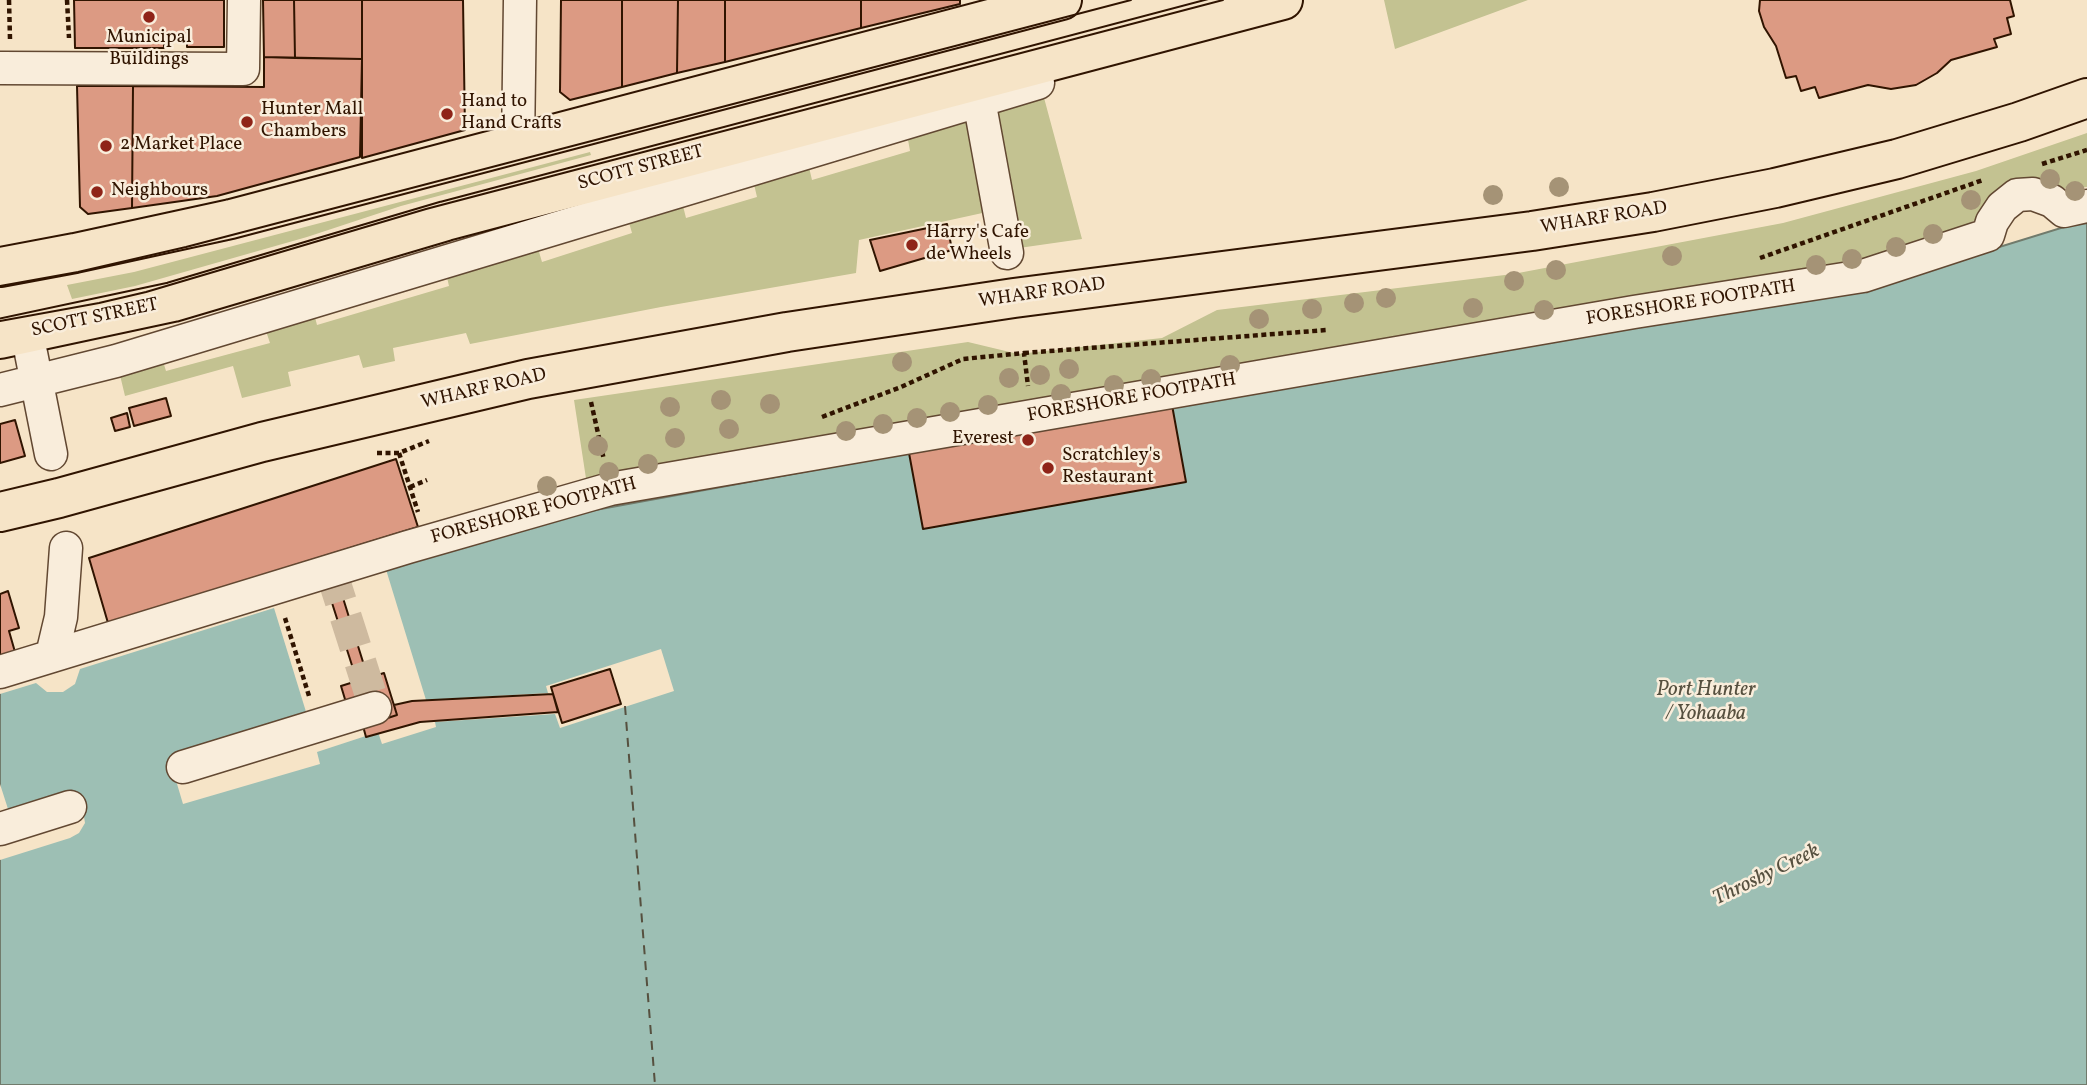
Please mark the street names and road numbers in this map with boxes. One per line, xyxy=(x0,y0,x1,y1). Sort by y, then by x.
street label: SCOTT STREET xyxy=(576,141,706,197)
street label: WHARF ROAD xyxy=(1539,198,1669,240)
street label: WHARF ROAD xyxy=(977,274,1107,314)
street label: FORESHORE FOOTPATH xyxy=(1585,276,1797,332)
street label: SCOTT STREET xyxy=(29,294,161,344)
street label: WHARF ROAD xyxy=(419,365,549,415)
street label: FORESHORE FOOTPATH xyxy=(1026,369,1238,429)
street label: FORESHORE FOOTPATH xyxy=(429,474,639,550)

